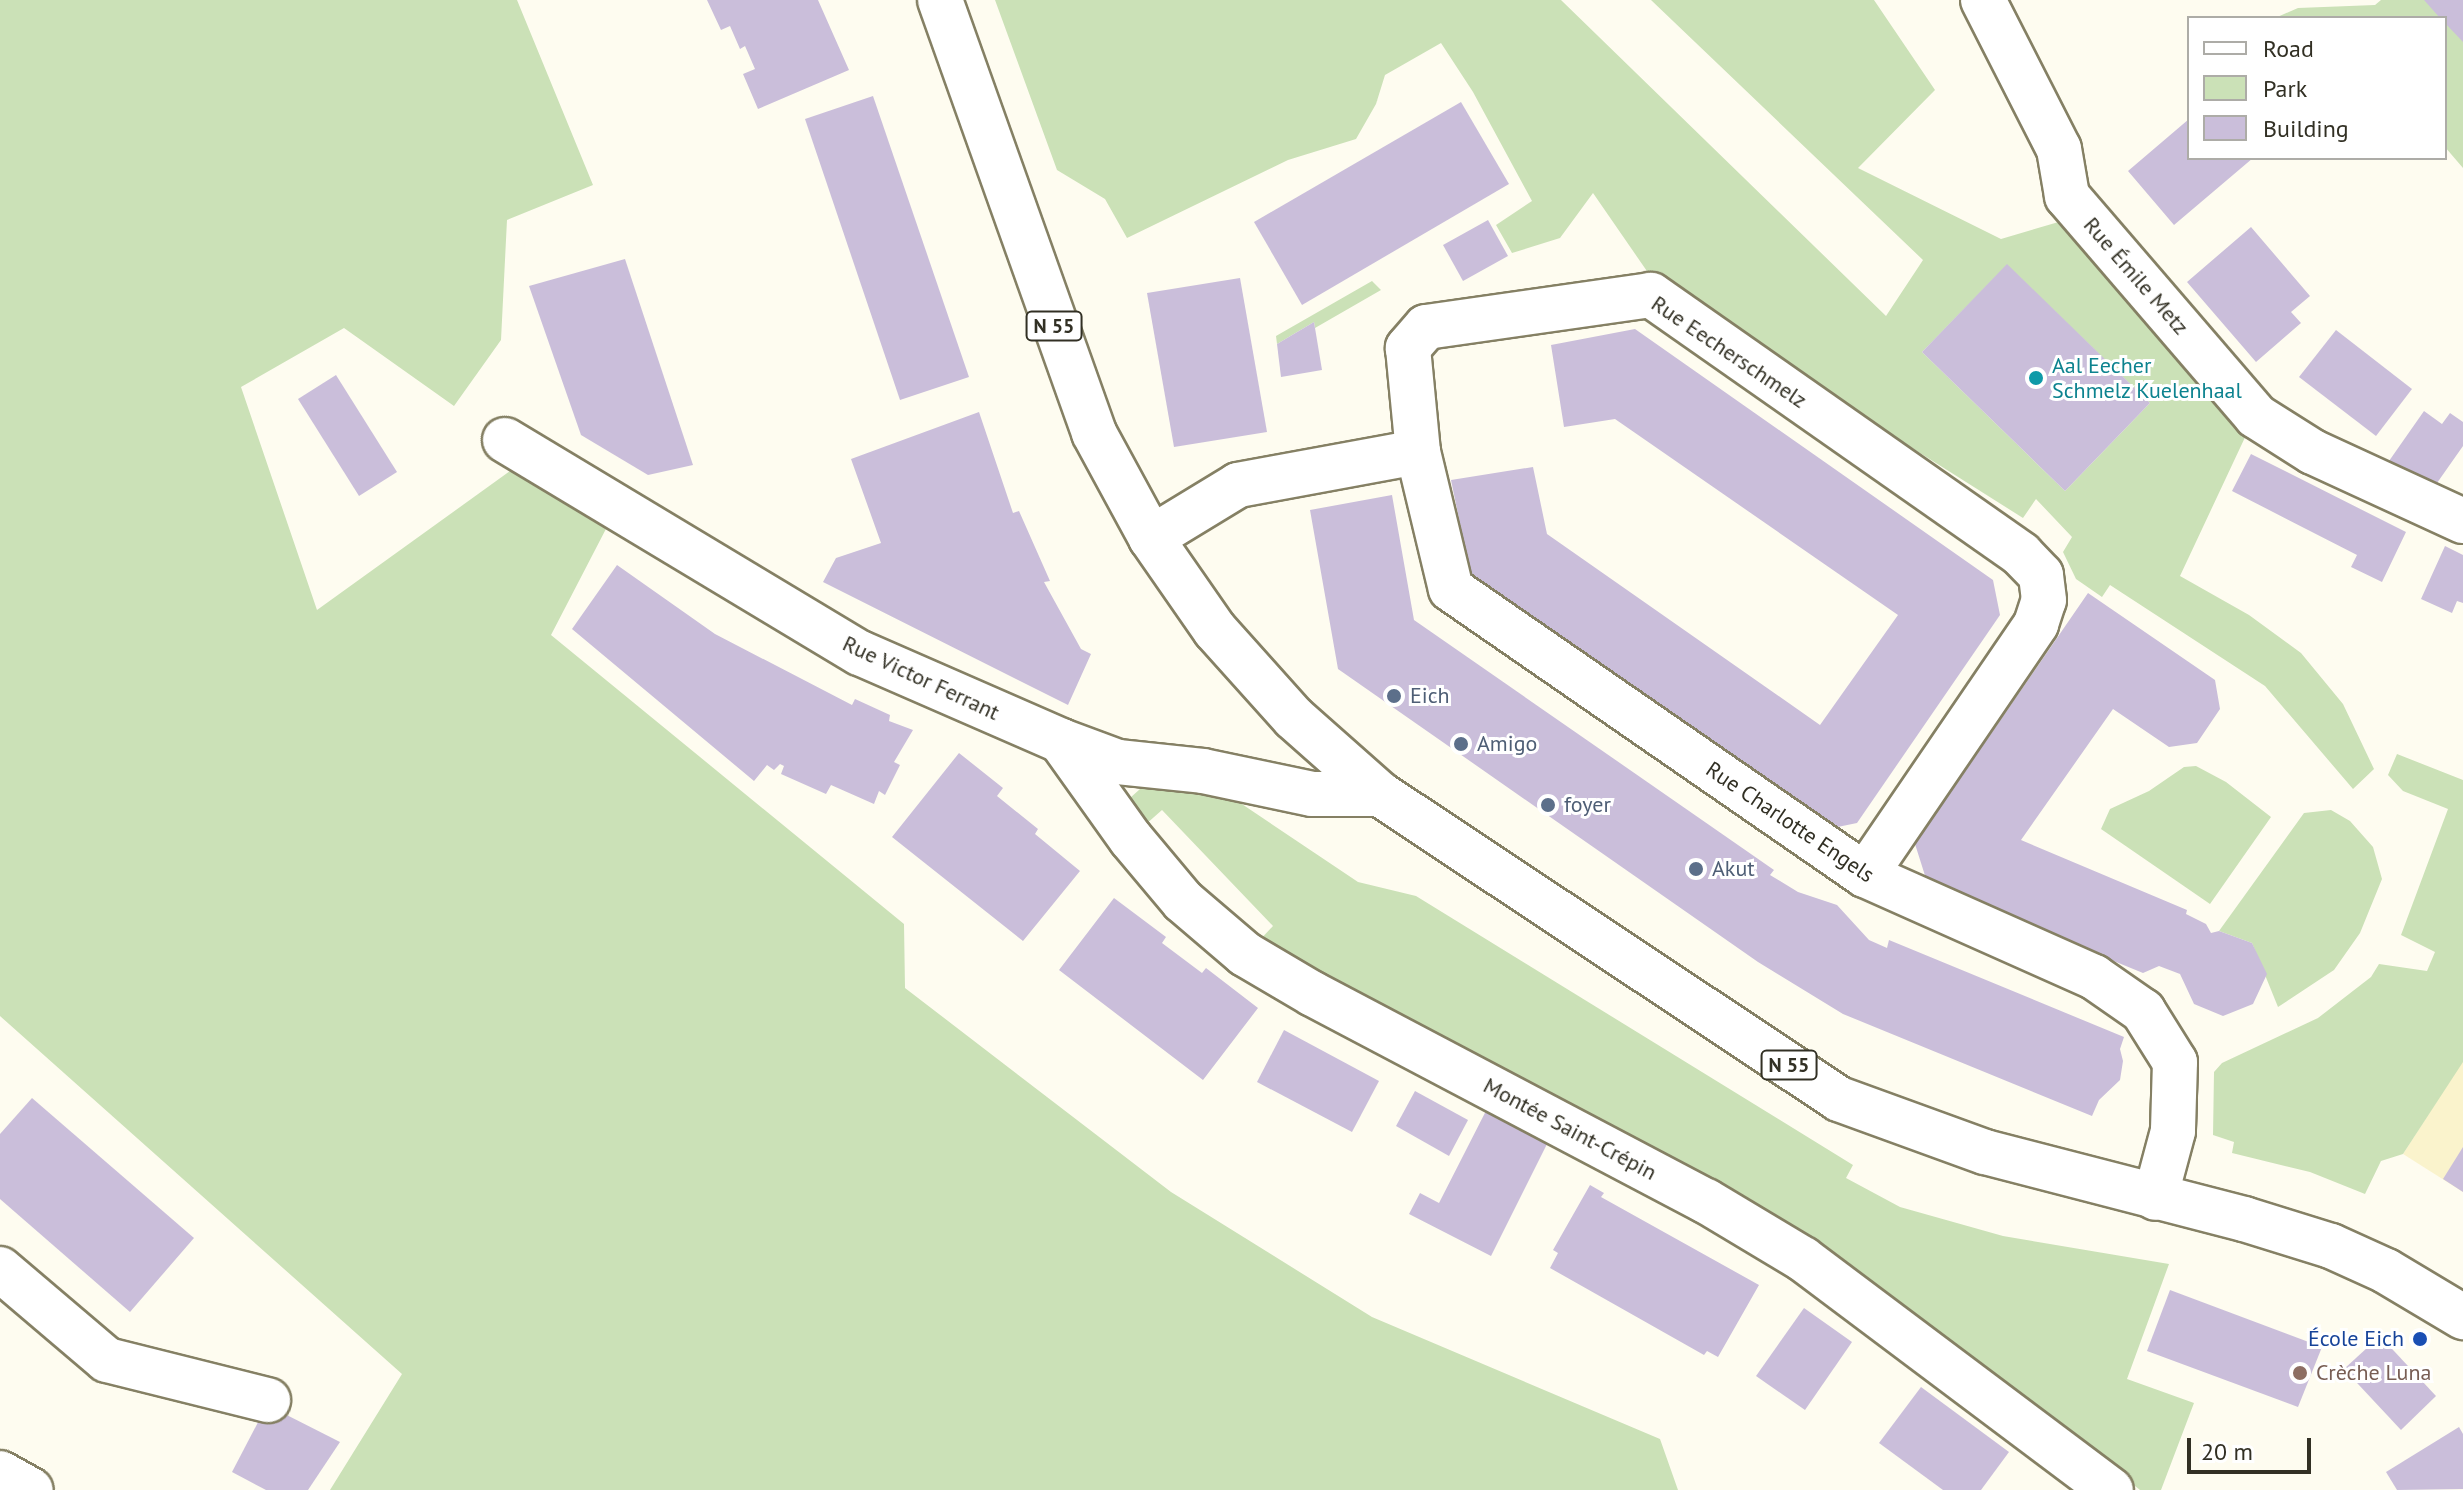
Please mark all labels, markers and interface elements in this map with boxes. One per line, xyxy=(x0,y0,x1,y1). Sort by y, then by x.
legend xyxy=(2187,16,2447,160)
text: Road xyxy=(2263,33,2314,64)
text: Park xyxy=(2263,73,2307,104)
text: Building xyxy=(2263,113,2349,144)
street label: Rue Émile Metz xyxy=(2078,212,2194,340)
street label: Rue Eecherschmelz xyxy=(1646,290,1812,414)
road number: N 55 xyxy=(1024,310,1084,342)
place label: Aal Eecher Schmelz Kuelenhaal xyxy=(2052,352,2243,404)
marker: Aal Eecher Schmelz Kuelenhaal xyxy=(2027,369,2045,387)
street label: Rue Victor Ferrant xyxy=(838,630,1004,726)
place label: Eich xyxy=(1410,683,1450,709)
marker: Eich xyxy=(1385,687,1403,705)
place label: Amigo xyxy=(1477,731,1537,757)
marker: Amigo xyxy=(1452,735,1470,753)
street label: Rue Charlotte Engels xyxy=(1701,756,1879,888)
place label: foyer xyxy=(1564,792,1611,818)
marker: foyer xyxy=(1539,796,1557,814)
place label: Akut xyxy=(1712,856,1755,882)
marker: Akut xyxy=(1687,860,1705,878)
road number: N 55 xyxy=(1759,1049,1819,1081)
street label: Montée Saint-Crépin xyxy=(1479,1072,1661,1186)
place label: École Eich xyxy=(2308,1326,2404,1352)
marker: École Eich xyxy=(2411,1330,2429,1348)
place label: Crèche Luna xyxy=(2316,1360,2431,1386)
marker: Crèche Luna xyxy=(2291,1364,2309,1382)
scale bar xyxy=(2191,1422,2315,1472)
text: 20 m xyxy=(2201,1436,2253,1467)

